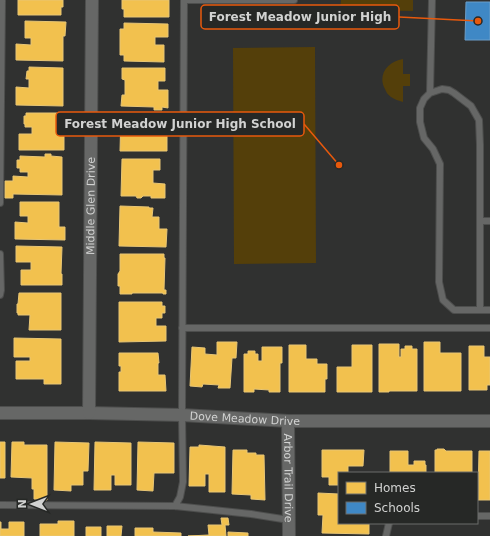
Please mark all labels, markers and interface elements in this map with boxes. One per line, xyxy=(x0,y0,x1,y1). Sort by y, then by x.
callout: Forest Meadow Junior High xyxy=(201,5,399,29)
text: Forest Meadow Junior High xyxy=(209,10,391,24)
callout: Forest Meadow Junior High School xyxy=(56,112,304,136)
text: Forest Meadow Junior High School xyxy=(64,117,296,131)
street label: Middle Glen Drive xyxy=(84,157,98,255)
street label: Dove Meadow Drive xyxy=(189,409,300,428)
street label: Arbor Trail Drive xyxy=(281,433,295,523)
legend xyxy=(338,472,478,524)
text: Homes xyxy=(374,481,416,495)
north arrow xyxy=(12,484,52,524)
text: N xyxy=(16,499,29,509)
text: Schools xyxy=(374,501,420,515)

